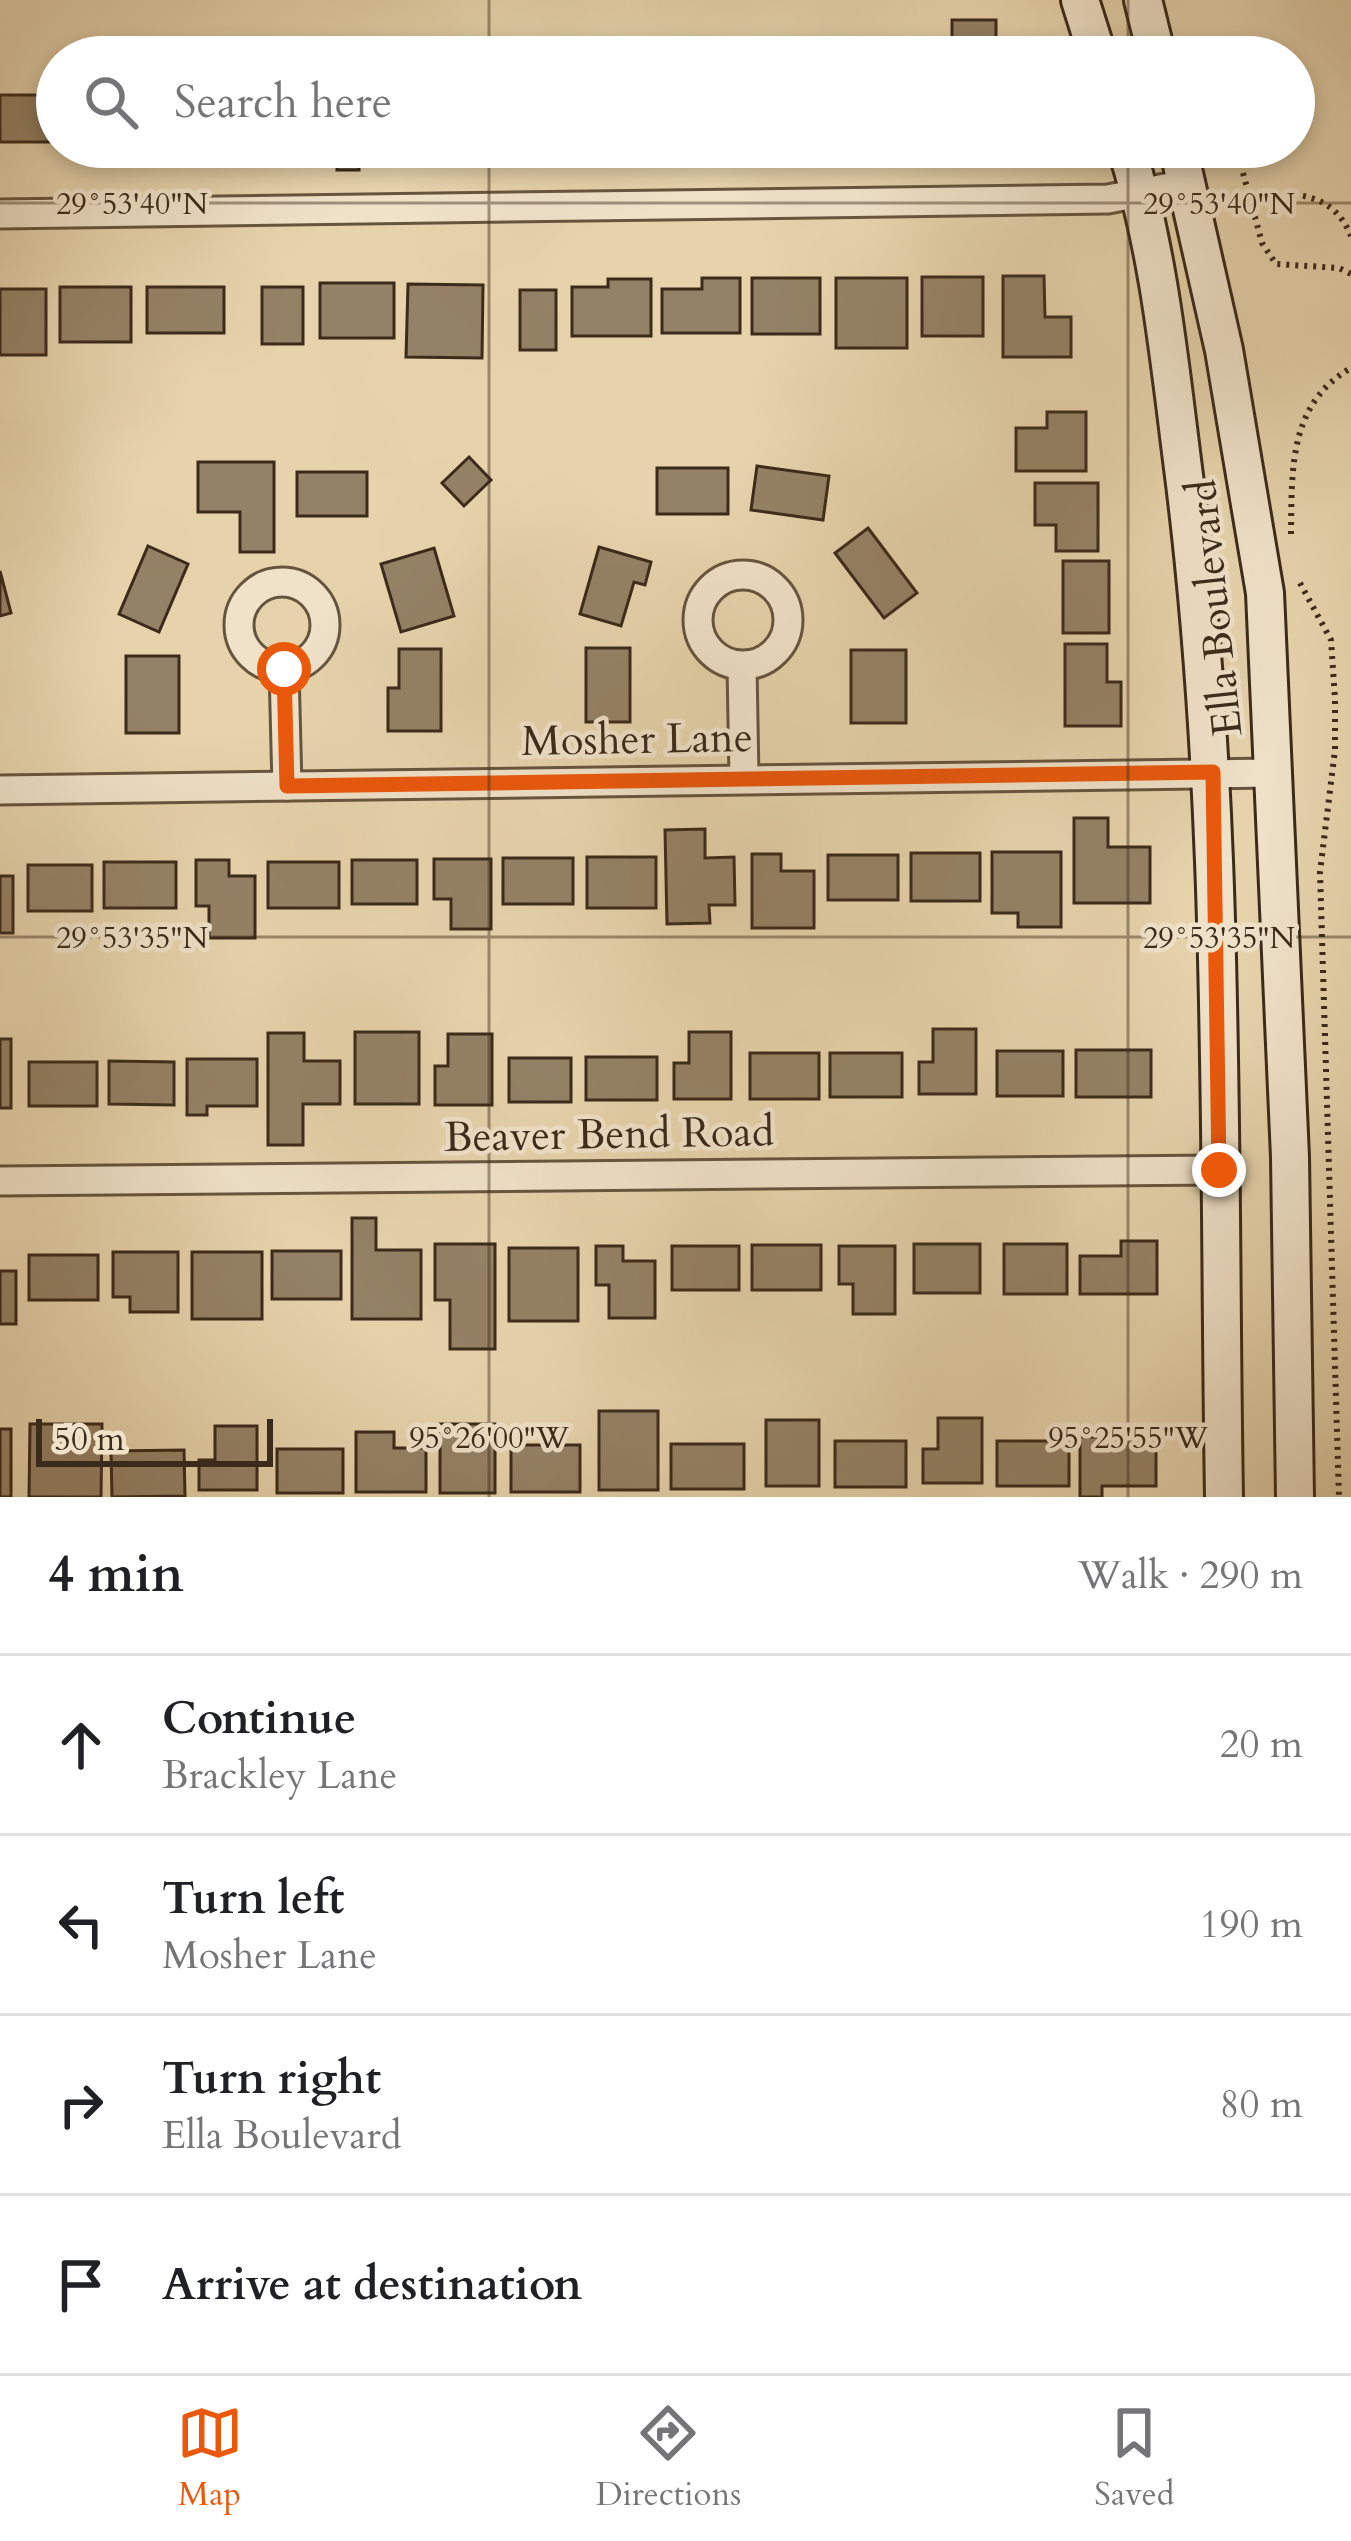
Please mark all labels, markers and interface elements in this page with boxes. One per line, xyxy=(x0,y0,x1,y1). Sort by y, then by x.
search box xyxy=(36,36,1315,168)
icon: search xyxy=(78,69,144,135)
text: Search here xyxy=(174,72,392,133)
text: 29°53'40"N xyxy=(56,184,208,225)
text: 29°53'40"N xyxy=(1143,184,1295,225)
street label: Ella Boulevard xyxy=(1173,477,1256,739)
route start xyxy=(257,642,311,696)
street label: Mosher Lane xyxy=(521,709,753,770)
text: 29°53'35"N xyxy=(56,918,208,959)
text: 29°53'35"N xyxy=(1143,918,1295,959)
street label: Beaver Bend Road xyxy=(443,1103,775,1166)
route end xyxy=(1192,1143,1246,1197)
scale bar xyxy=(36,1413,273,1466)
text: 50 m xyxy=(54,1417,125,1462)
text: 95°26'00"W xyxy=(409,1418,570,1459)
text: 95°25'55"W xyxy=(1048,1418,1209,1459)
text: 4 min xyxy=(48,1540,184,1610)
text: Walk · 290 m xyxy=(1078,1549,1303,1602)
text: Continue xyxy=(162,1688,356,1749)
icon: ahead xyxy=(48,1712,114,1778)
text: 20 m xyxy=(1220,1718,1303,1771)
text: Brackley Lane xyxy=(162,1749,397,1802)
text: Turn left xyxy=(162,1868,344,1929)
icon: left xyxy=(48,1892,114,1958)
text: 190 m xyxy=(1200,1898,1303,1951)
text: Mosher Lane xyxy=(162,1929,377,1982)
text: Turn right xyxy=(162,2048,381,2109)
icon: right xyxy=(48,2072,114,2138)
text: 80 m xyxy=(1220,2078,1303,2131)
text: Ella Boulevard xyxy=(162,2109,401,2162)
icon: arrive xyxy=(48,2252,114,2318)
text: Arrive at destination xyxy=(162,2254,582,2315)
tab: Map xyxy=(177,2400,243,2517)
tab: Directions xyxy=(596,2400,741,2517)
tab: Saved xyxy=(1094,2400,1174,2517)

